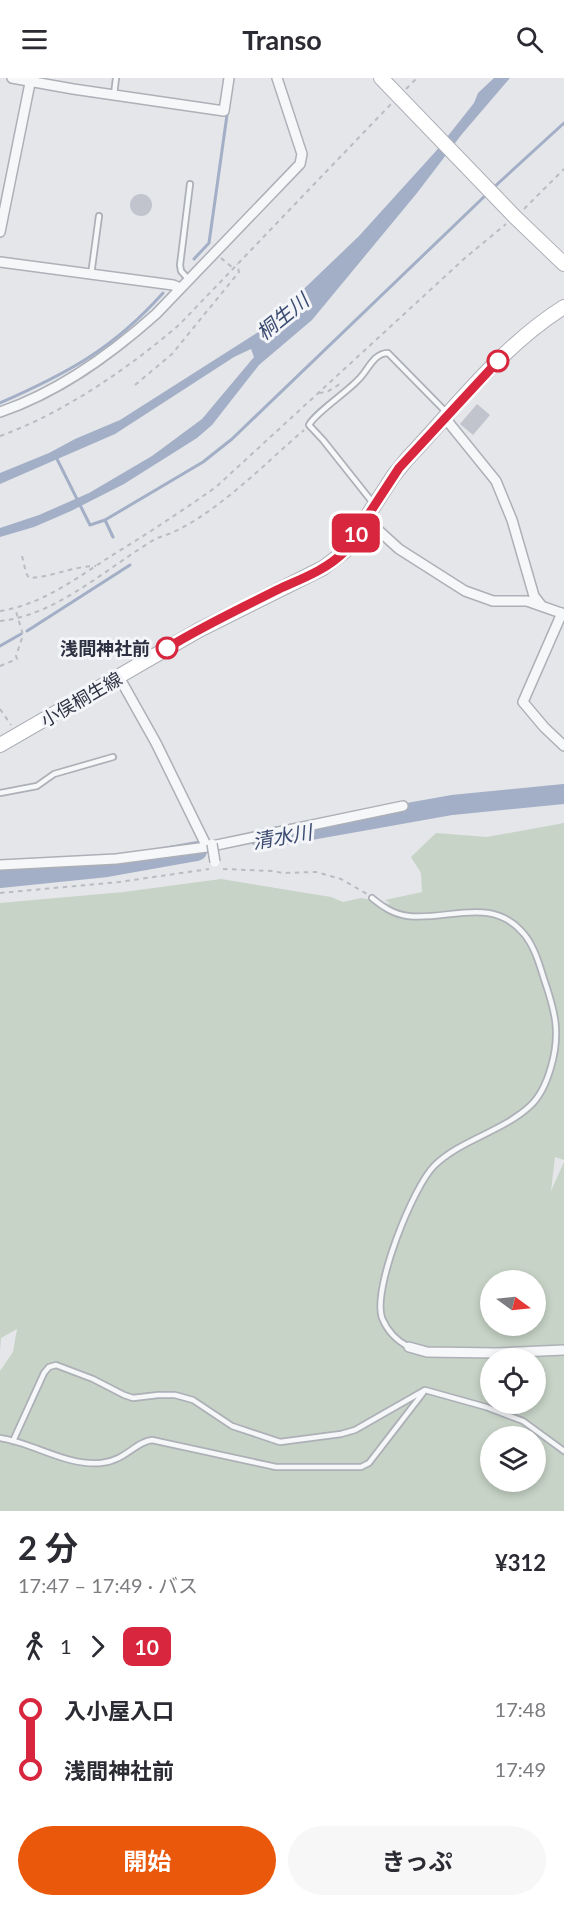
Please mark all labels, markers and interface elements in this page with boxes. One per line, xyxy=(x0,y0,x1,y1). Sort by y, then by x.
icon: menu xyxy=(18,23,51,56)
text: Transo xyxy=(242,23,322,56)
icon: search xyxy=(513,23,546,56)
water label: 桐生川 xyxy=(251,287,314,344)
unlabelled marker xyxy=(487,350,509,372)
line badge: 10 xyxy=(329,514,383,552)
text: 10 xyxy=(344,521,368,546)
place label: 浅間神社前 xyxy=(60,637,150,659)
marker: 浅間神社前 xyxy=(156,637,178,659)
street label: 小俣桐生線 xyxy=(37,667,125,731)
water label: 清水川 xyxy=(250,819,316,853)
north arrow xyxy=(480,1270,546,1336)
map controls xyxy=(480,1270,546,1492)
button: locate xyxy=(480,1348,546,1414)
button: layers xyxy=(480,1426,546,1492)
text: 2 分 xyxy=(18,1527,78,1567)
text: ¥312 xyxy=(495,1549,546,1576)
text: 17:47 – 17:49 · バス xyxy=(18,1573,198,1597)
icon: walk xyxy=(18,1630,51,1663)
icon: forward xyxy=(81,1630,114,1663)
text: 1 xyxy=(60,1634,72,1658)
text: 10 xyxy=(135,1634,159,1659)
text: 入小屋入口 xyxy=(64,1697,174,1724)
text: 17:48 xyxy=(495,1697,546,1721)
text: 浅間神社前 xyxy=(64,1757,174,1784)
text: 17:49 xyxy=(495,1757,546,1781)
button: 開始 xyxy=(18,1826,276,1895)
button: きっぷ xyxy=(288,1826,546,1895)

